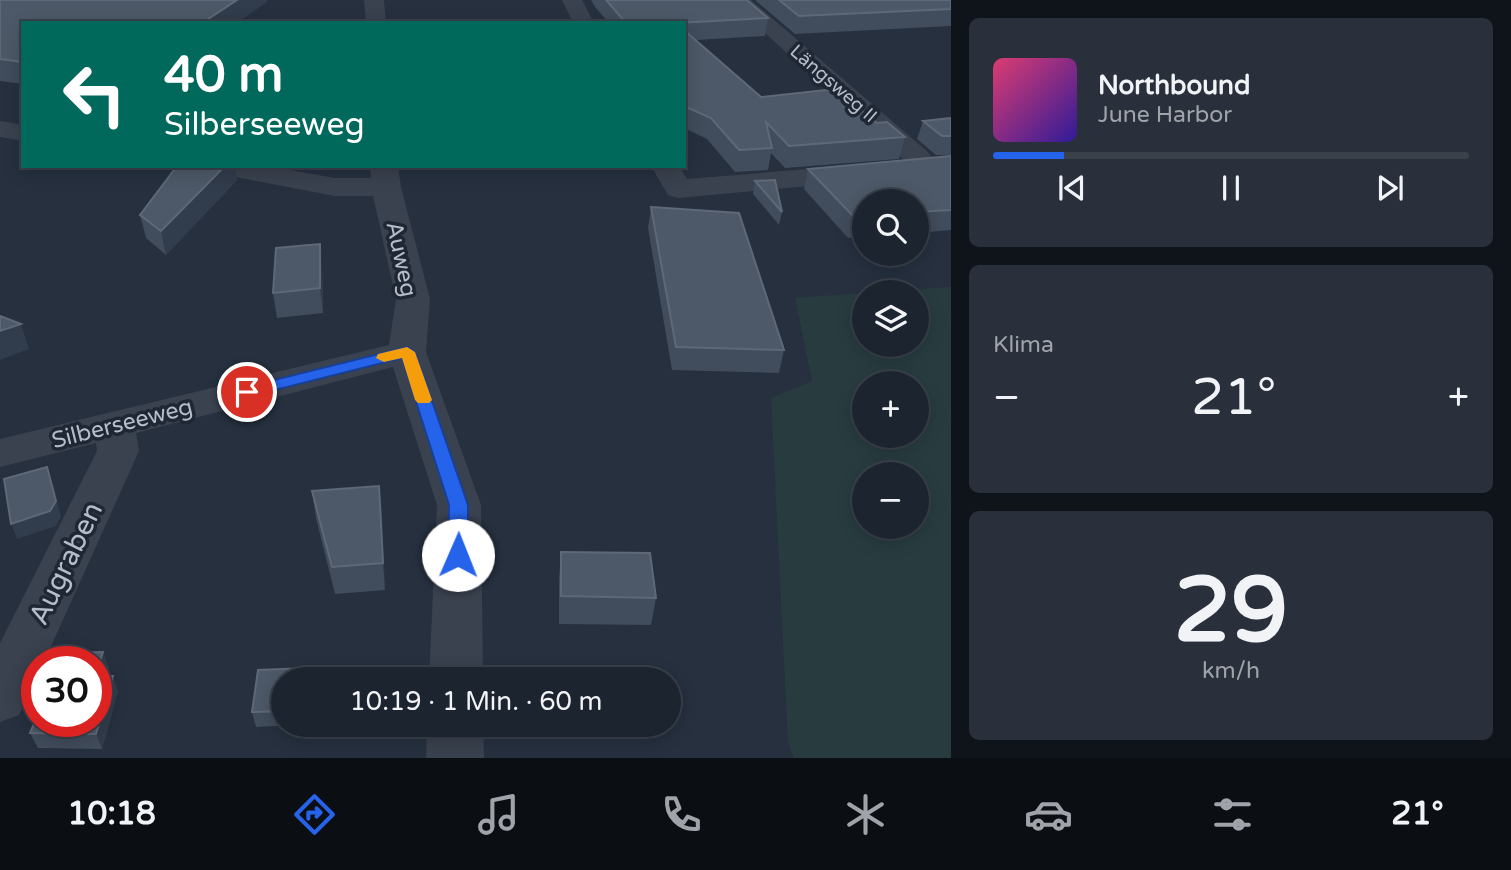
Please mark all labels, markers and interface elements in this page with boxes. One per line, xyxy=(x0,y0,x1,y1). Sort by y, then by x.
street label: Längsweg II xyxy=(786,40,881,127)
text: 40 m xyxy=(164,46,283,105)
icon: left xyxy=(49,49,140,140)
text: Northbound xyxy=(1098,70,1250,101)
text: June Harbor xyxy=(1098,101,1232,129)
text: Silberseeweg xyxy=(164,106,365,144)
icon: previous xyxy=(1053,169,1091,207)
icon: pause xyxy=(1212,169,1250,207)
icon: next xyxy=(1371,169,1409,207)
map controls xyxy=(852,189,929,539)
button: search xyxy=(852,189,929,266)
street label: Auweg xyxy=(379,219,423,300)
button: layers xyxy=(852,280,929,357)
text: Klima xyxy=(993,331,1054,359)
pin xyxy=(217,362,277,422)
text: 21° xyxy=(1191,366,1276,429)
button: + xyxy=(852,371,929,448)
icon: arrive xyxy=(228,373,266,411)
text: − xyxy=(993,375,1020,421)
text: + xyxy=(1448,375,1469,421)
street label: Silberseeweg xyxy=(49,393,196,455)
button: − xyxy=(852,462,929,539)
street label: Augraben xyxy=(22,497,110,630)
position arrow xyxy=(421,518,495,592)
text: 29 xyxy=(1174,556,1288,666)
speed limit sign: 30 xyxy=(21,646,112,737)
text: km/h xyxy=(1202,657,1260,685)
text: 10:19 · 1 Min. · 60 m xyxy=(350,686,602,717)
icon: directions xyxy=(290,790,339,839)
icon: music xyxy=(474,790,523,839)
icon: phone xyxy=(657,790,706,839)
icon: climate xyxy=(841,790,890,839)
icon: car xyxy=(1024,790,1073,839)
icon: filters xyxy=(1208,790,1257,839)
text: 10:18 xyxy=(67,795,156,833)
text: 21° xyxy=(1391,795,1444,833)

